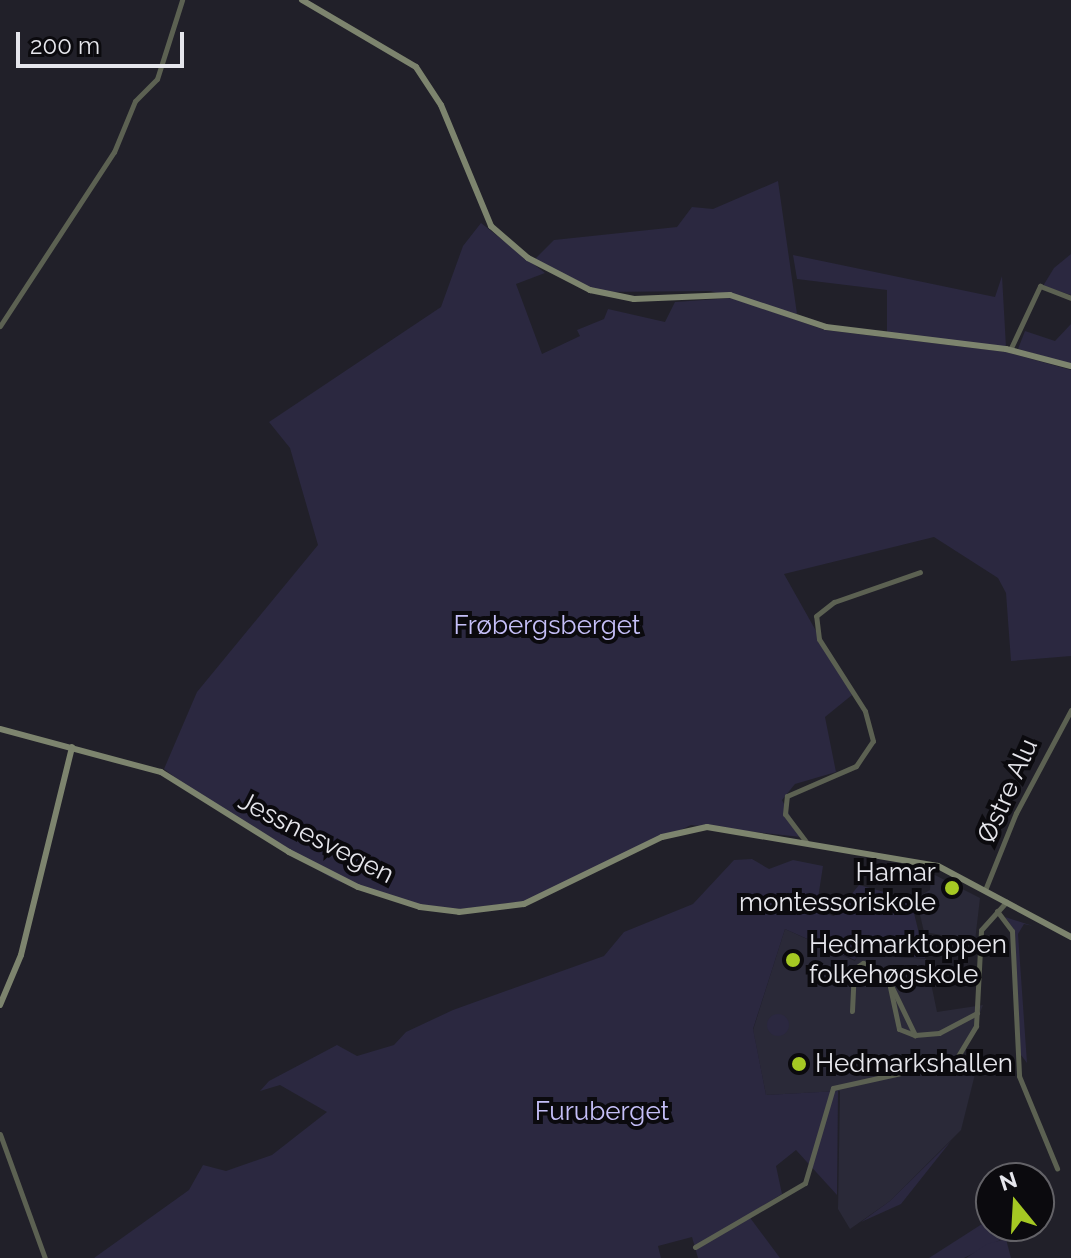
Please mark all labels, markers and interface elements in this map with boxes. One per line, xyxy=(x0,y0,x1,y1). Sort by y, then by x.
scale bar xyxy=(20,16,188,66)
text: 200 m xyxy=(30,31,100,60)
park label: Frøbergsberget xyxy=(453,610,641,642)
street label: Østre Alu xyxy=(971,734,1045,848)
street label: Jessnesvegen xyxy=(233,785,399,891)
place label: Hamar montessoriskole xyxy=(739,857,936,918)
marker: Hamar montessoriskole xyxy=(943,879,961,897)
place label: Hedmarktoppen folkehøgskole xyxy=(809,929,1007,990)
marker: Hedmarktoppen folkehøgskole xyxy=(784,951,802,969)
place label: Hedmarkshallen xyxy=(815,1048,1013,1080)
marker: Hedmarkshallen xyxy=(790,1055,808,1073)
park label: Furuberget xyxy=(535,1096,669,1128)
north arrow xyxy=(975,1162,1055,1242)
text: N xyxy=(996,1166,1020,1196)

